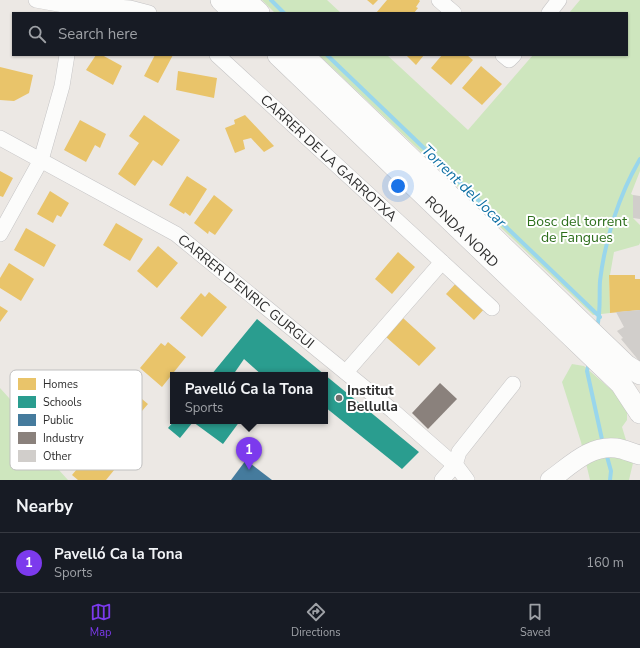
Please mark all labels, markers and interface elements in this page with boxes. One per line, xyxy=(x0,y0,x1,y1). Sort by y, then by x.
search box xyxy=(12,12,628,56)
icon: search xyxy=(26,23,48,45)
text: Search here xyxy=(58,24,138,44)
street label: CARRER DE LA GARROTXA xyxy=(256,90,401,226)
water label: Torrent del Jocar xyxy=(417,140,511,232)
your location xyxy=(388,176,408,196)
street label: RONDA NORD xyxy=(421,192,503,271)
park label: Bosc del torrent de Fangues xyxy=(527,212,627,247)
street label: CARRER D'ENRIC GURGUI xyxy=(174,230,318,353)
legend xyxy=(10,370,142,470)
popup xyxy=(170,372,328,424)
text: Homes xyxy=(43,377,78,392)
text: Pavelló Ca la Tona xyxy=(185,379,313,399)
place label: Institut Bellulla xyxy=(347,381,398,416)
marker: Institut Bellulla xyxy=(334,393,344,403)
text: Schools xyxy=(43,395,82,410)
text: Sports xyxy=(185,399,223,417)
text: Public xyxy=(43,413,73,428)
text: Industry xyxy=(43,431,84,446)
pin: 1 xyxy=(236,437,262,470)
text: Other xyxy=(43,449,71,464)
text: Nearby xyxy=(16,495,73,518)
text: Pavelló Ca la Tona xyxy=(54,544,183,564)
text: 1 xyxy=(25,554,33,572)
text: 160 m xyxy=(586,554,624,572)
text: Sports xyxy=(54,564,93,582)
tab: Map xyxy=(90,601,112,640)
tab: Directions xyxy=(291,601,341,640)
tab: Saved xyxy=(520,601,550,640)

